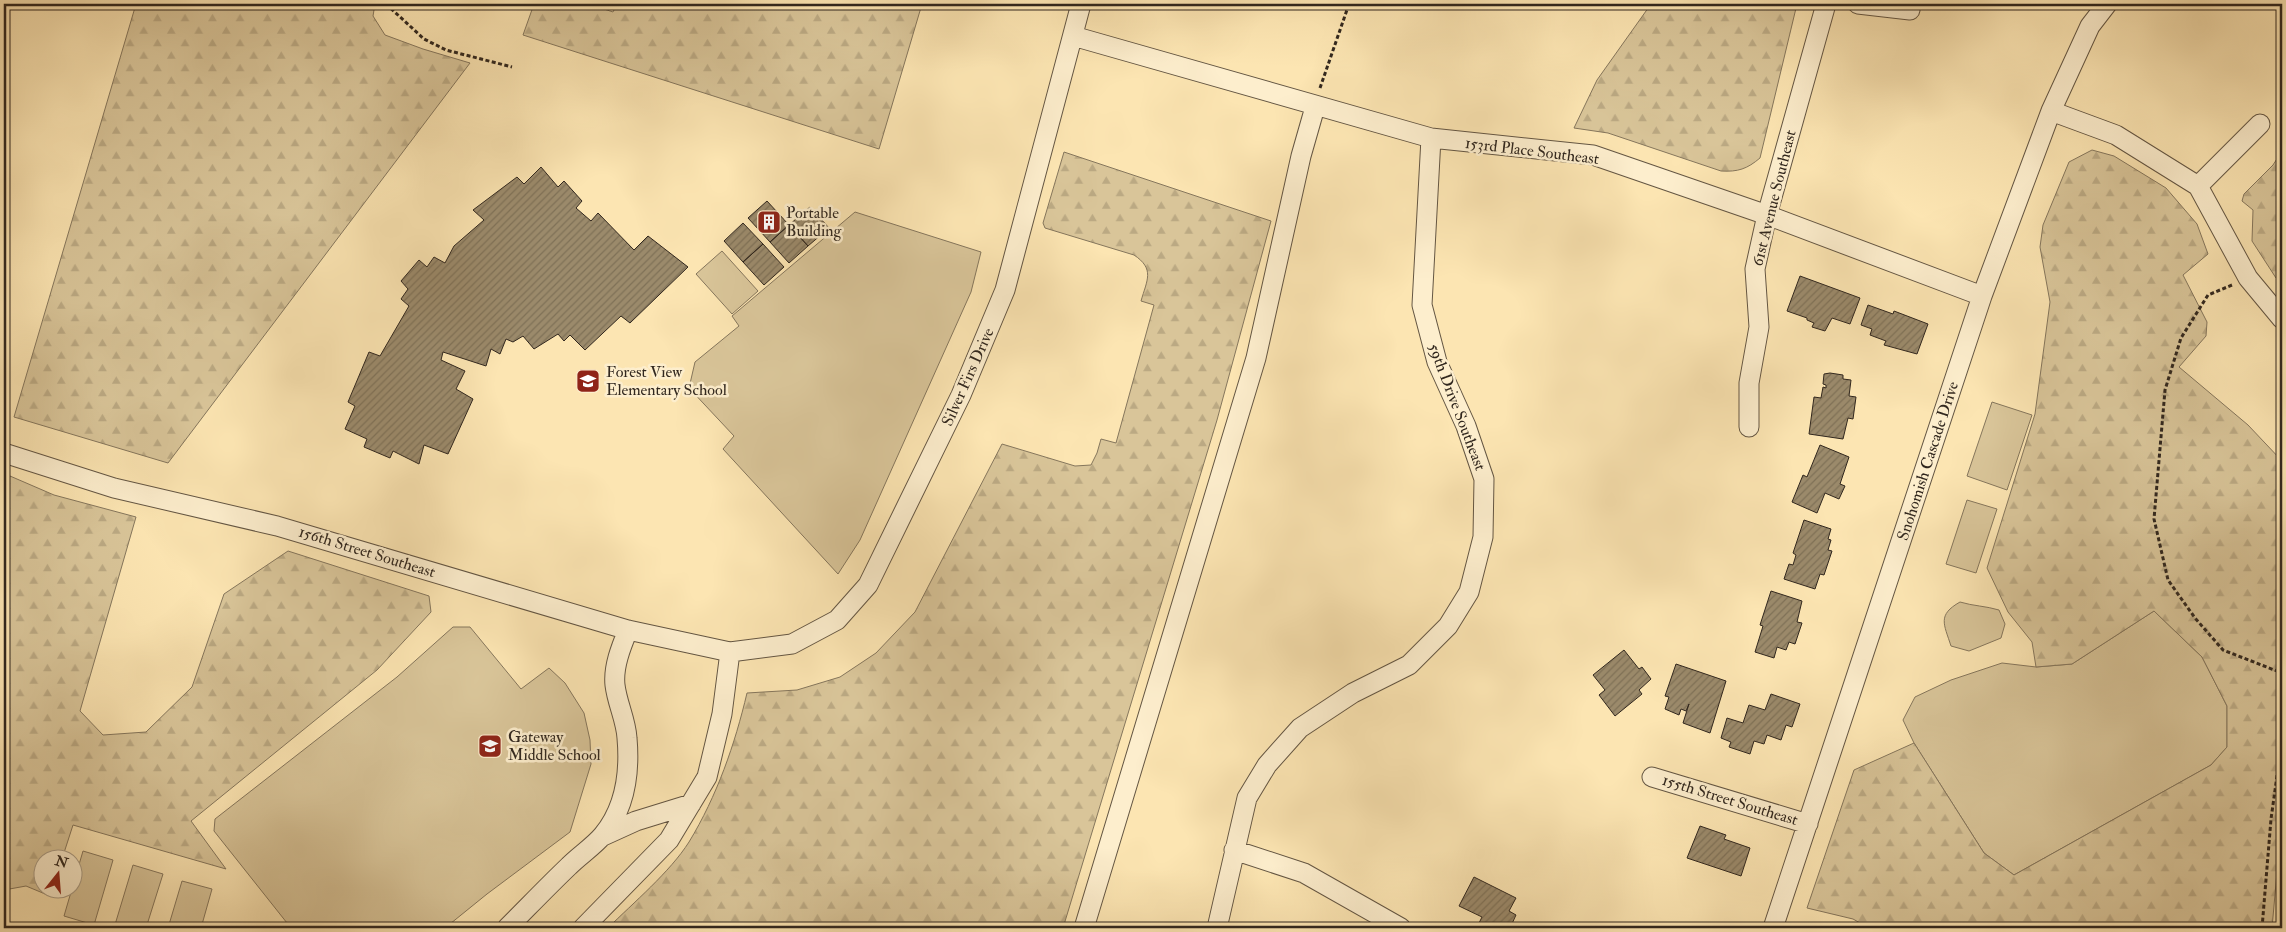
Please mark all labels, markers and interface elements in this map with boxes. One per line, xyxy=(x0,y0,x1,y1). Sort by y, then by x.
street label: 61st Avenue Southeast xyxy=(1747,128,1801,268)
street label: 153rd Place Southeast xyxy=(1464,133,1600,169)
place label: Portable Building xyxy=(786,203,842,241)
building icon: Portable Building xyxy=(756,209,782,235)
street label: Silver Firs Drive xyxy=(937,324,999,429)
street label: 59th Drive Southeast xyxy=(1424,341,1490,473)
place label: Forest View Elementary School xyxy=(606,362,727,400)
school or university icon: Forest View Elementary School xyxy=(575,368,601,394)
street label: Snohomish Cascade Drive xyxy=(1893,379,1963,543)
street label: 156th Street Southeast xyxy=(296,522,438,582)
place label: Gateway Middle School xyxy=(508,727,601,765)
school or university icon: Gateway Middle School xyxy=(477,733,503,759)
street label: 155th Street Southeast xyxy=(1660,770,1800,830)
north arrow xyxy=(32,850,82,900)
text: N xyxy=(52,852,71,872)

